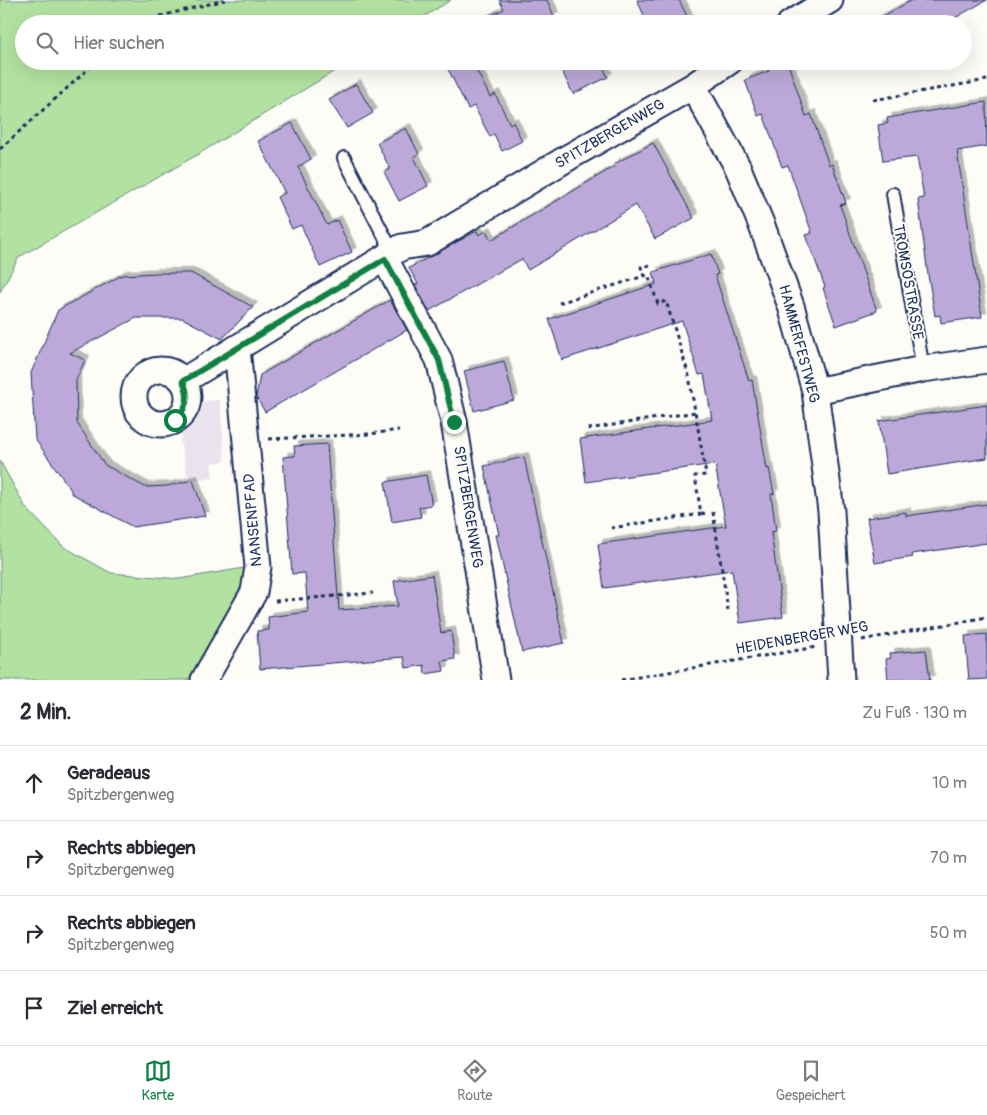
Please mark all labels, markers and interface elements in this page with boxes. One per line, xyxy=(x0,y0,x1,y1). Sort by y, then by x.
search box xyxy=(15,15,972,70)
icon: search xyxy=(33,29,61,57)
text: Hier suchen xyxy=(73,31,165,55)
street label: SPITZBERGENWEG xyxy=(552,95,668,173)
street label: TROMSÖSTRASSE xyxy=(888,223,928,341)
street label: HAMMERFESTWEG xyxy=(774,283,824,405)
route start xyxy=(164,409,187,432)
route end xyxy=(443,411,466,434)
street label: SPITZBERGENWEG xyxy=(449,445,487,570)
street label: NANSENPFAD xyxy=(239,473,267,567)
street label: HEIDENBERGER WEG xyxy=(734,617,870,659)
text: 2 Min. xyxy=(20,699,71,726)
text: Zu Fuß · 130 m xyxy=(862,703,967,723)
text: Geradeaus xyxy=(67,761,150,785)
icon: ahead xyxy=(20,769,48,797)
text: 10 m xyxy=(932,773,967,793)
text: Spitzbergenweg xyxy=(67,785,174,805)
text: Rechts abbiegen xyxy=(67,836,196,860)
icon: right xyxy=(20,844,48,872)
text: 70 m xyxy=(930,848,967,868)
text: Spitzbergenweg xyxy=(67,860,174,880)
text: Rechts abbiegen xyxy=(67,911,196,935)
icon: right xyxy=(20,919,48,947)
text: 50 m xyxy=(930,923,967,943)
text: Spitzbergenweg xyxy=(67,935,174,955)
icon: arrive xyxy=(20,994,48,1022)
text: Ziel erreicht xyxy=(67,996,163,1020)
tab: Karte xyxy=(142,1057,174,1104)
tab: Route xyxy=(457,1057,493,1104)
tab: Gespeichert xyxy=(776,1057,845,1104)

